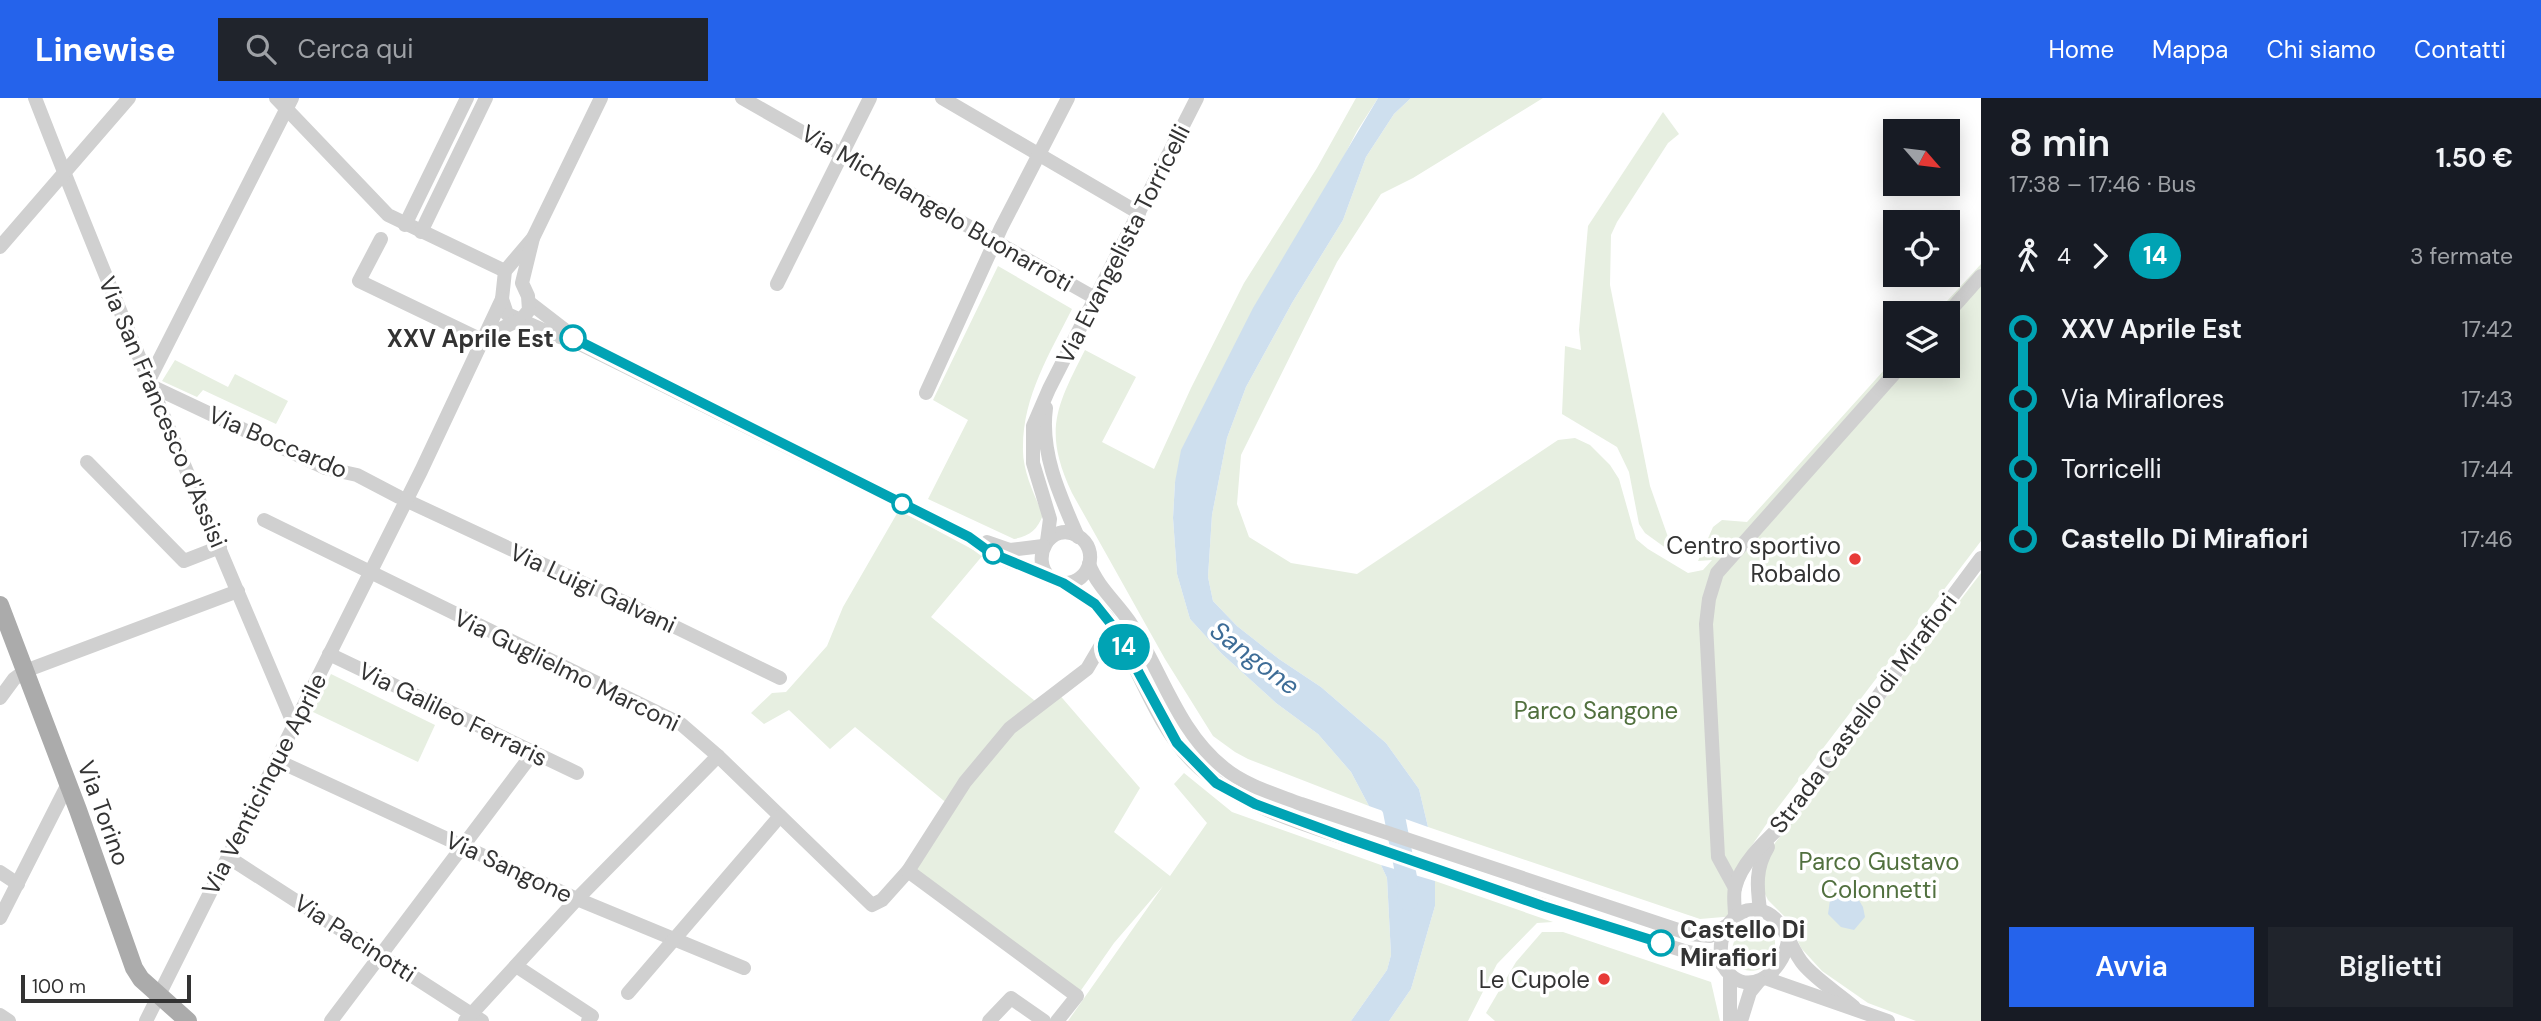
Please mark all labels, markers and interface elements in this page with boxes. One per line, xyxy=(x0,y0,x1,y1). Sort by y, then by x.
search box xyxy=(218,18,708,81)
text: Linewise xyxy=(35,28,176,71)
icon: search xyxy=(242,30,280,68)
text: Cerca qui xyxy=(298,32,413,66)
text: Home xyxy=(2048,34,2114,65)
text: Mappa xyxy=(2152,34,2228,65)
text: Chi siamo xyxy=(2266,34,2376,65)
text: Contatti xyxy=(2414,34,2506,65)
street label: Via Michelangelo Buonarroti xyxy=(796,117,1078,299)
text: 8 min xyxy=(2009,118,2110,168)
street label: Via Evangelista Torricelli xyxy=(1049,119,1197,369)
north arrow xyxy=(1883,119,1960,196)
map controls xyxy=(1883,119,1960,378)
text: 1.50 € xyxy=(2436,141,2513,175)
text: 17:38 – 17:46 · Bus xyxy=(2009,169,2196,199)
button: locate xyxy=(1883,210,1960,287)
icon: walk xyxy=(2009,237,2047,275)
icon: forward xyxy=(2081,237,2119,275)
text: 14 xyxy=(2143,240,2167,271)
text: 4 xyxy=(2057,241,2071,271)
text: 3 fermate xyxy=(2410,241,2513,271)
street label: Via San Francesco d'Assisi xyxy=(92,272,234,552)
button: layers xyxy=(1883,301,1960,378)
text: XXV Aprile Est xyxy=(2061,312,2242,346)
text: 17:42 xyxy=(2462,314,2513,344)
place label: XXV Aprile Est xyxy=(387,323,554,354)
marker: XXV Aprile Est xyxy=(560,325,586,351)
text: Via Miraflores xyxy=(2061,382,2225,416)
text: 17:43 xyxy=(2461,384,2513,414)
street label: Via Boccardo xyxy=(204,399,352,485)
text: Torricelli xyxy=(2061,452,2162,486)
text: 17:44 xyxy=(2461,454,2513,484)
unlabelled marker xyxy=(892,494,912,514)
text: Castello Di Mirafiori xyxy=(2061,522,2308,556)
text: 17:46 xyxy=(2460,524,2513,554)
place label: Centro sportivo Robaldo xyxy=(1666,530,1841,589)
street label: Via Luigi Galvani xyxy=(505,536,681,640)
unlabelled marker xyxy=(983,544,1003,564)
marker: Centro sportivo Robaldo xyxy=(1847,551,1863,567)
street label: Strada Castello di Mirafiori xyxy=(1762,587,1964,839)
street label: Via Guglielmo Marconi xyxy=(449,602,685,738)
water label: Sangone xyxy=(1203,613,1307,703)
line badge: 14 xyxy=(1092,624,1156,670)
text: 14 xyxy=(1112,631,1136,662)
street label: Via Galileo Ferraris xyxy=(353,655,553,773)
street label: Via Venticinque Aprile xyxy=(195,668,333,900)
park label: Parco Sangone xyxy=(1514,695,1678,726)
street label: Via Torino xyxy=(71,756,137,870)
street label: Via Sangone xyxy=(441,824,577,910)
park label: Parco Gustavo Colonnetti xyxy=(1799,846,1959,905)
street label: Via Pacinotti xyxy=(288,887,422,989)
place label: Castello Di Mirafiori xyxy=(1680,914,1805,973)
button: Avvia xyxy=(2009,927,2254,1007)
button: Biglietti xyxy=(2268,927,2513,1007)
marker: Castello Di Mirafiori xyxy=(1648,930,1674,956)
place label: Le Cupole xyxy=(1479,964,1590,995)
marker: Le Cupole xyxy=(1596,971,1612,987)
scale bar xyxy=(21,972,191,1004)
text: 100 m xyxy=(32,974,86,999)

